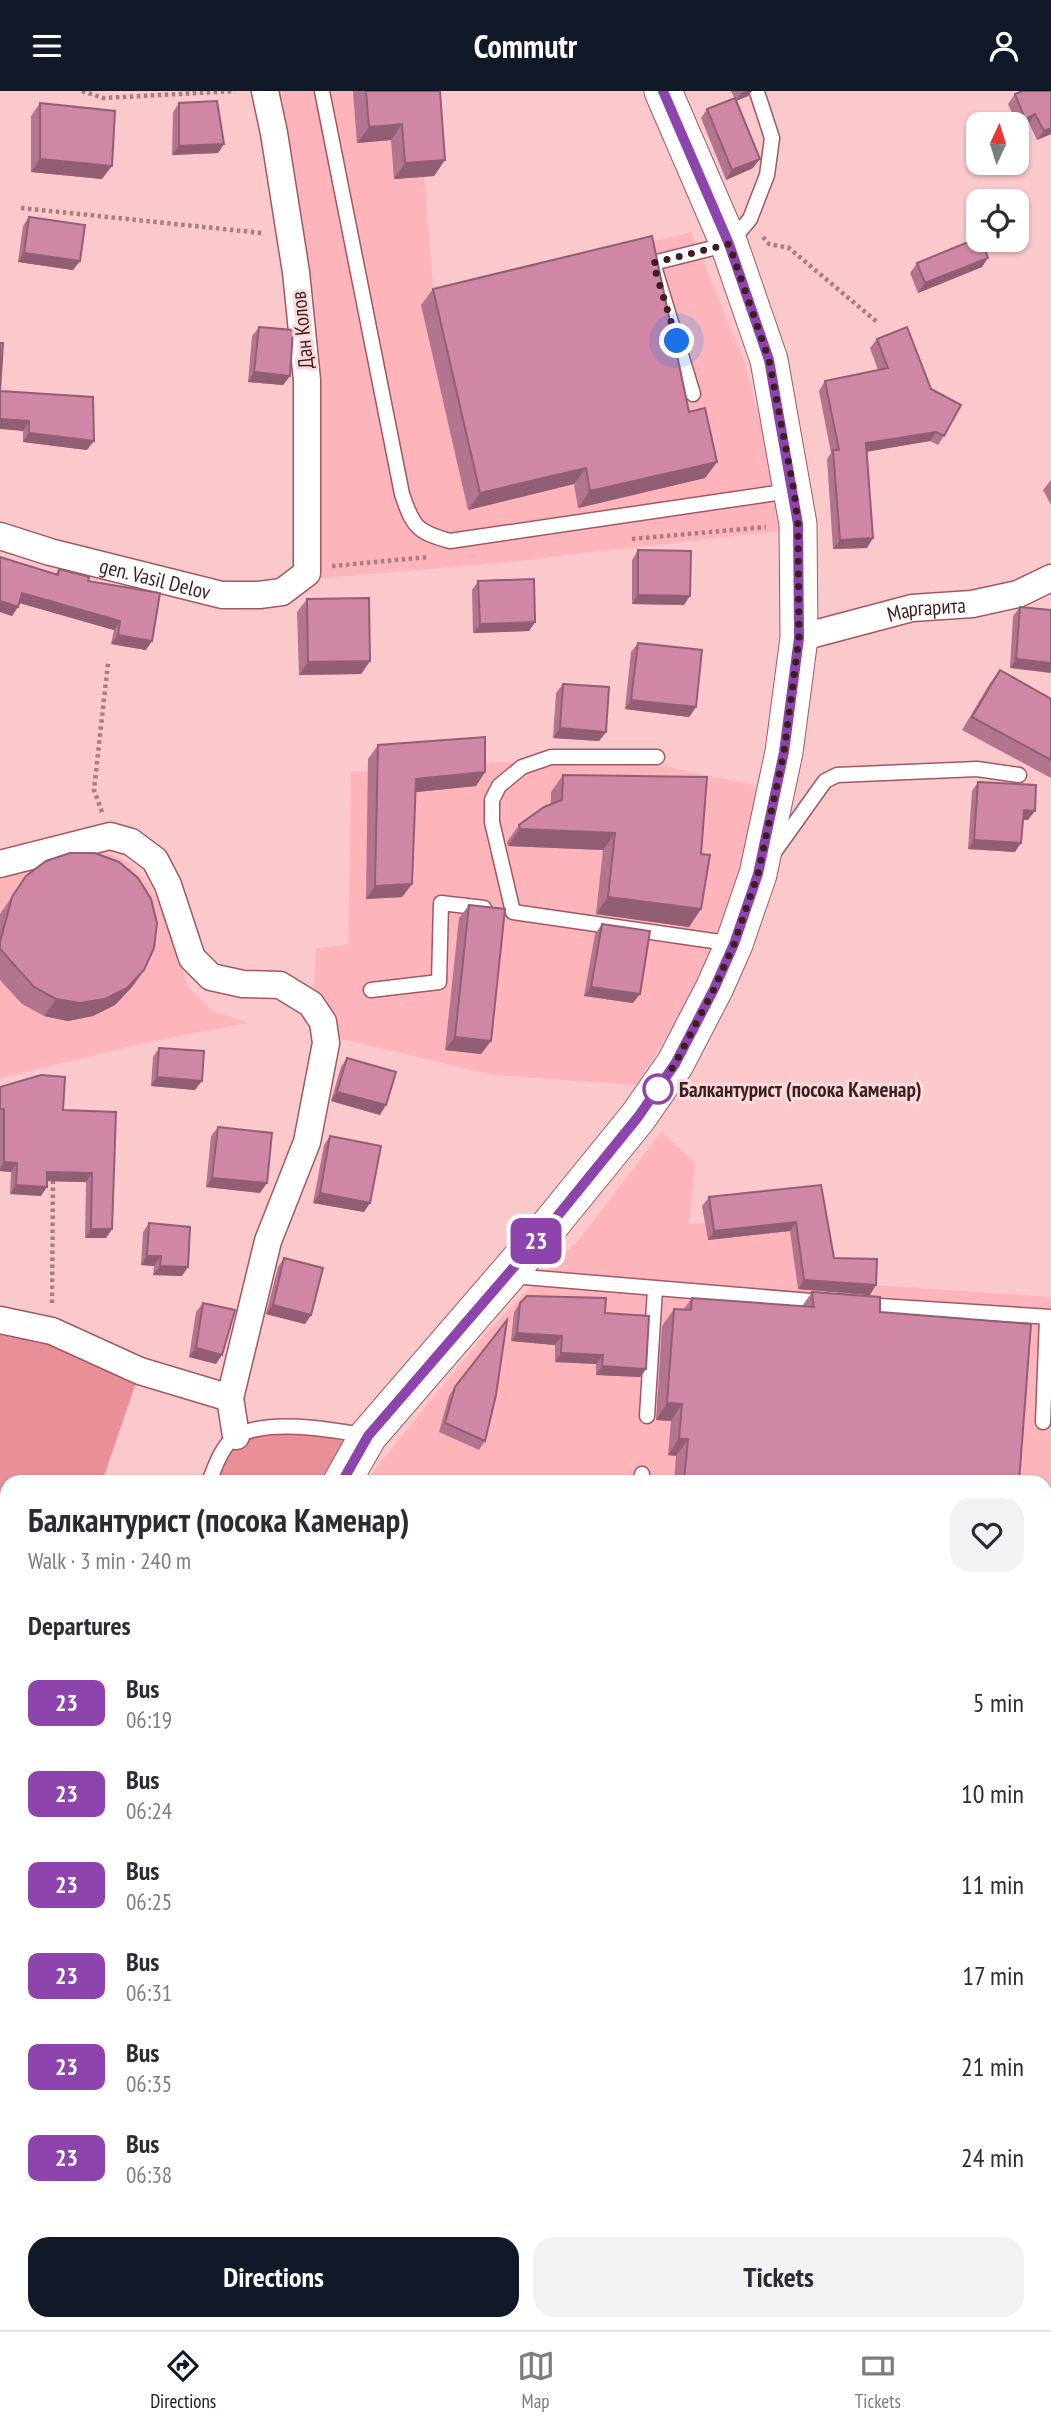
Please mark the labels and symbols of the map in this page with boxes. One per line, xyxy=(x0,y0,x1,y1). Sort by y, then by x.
north arrow xyxy=(966,112,1029,175)
street label: Дан Колов xyxy=(285,290,319,370)
your location xyxy=(659,323,694,358)
street label: gen. Vasil Delov xyxy=(97,551,214,605)
street label: Маргарита xyxy=(884,591,966,628)
marker: Балкантурист (посока Каменар) xyxy=(643,1074,673,1104)
place label: Балкантурист (посока Каменар) xyxy=(679,1076,922,1103)
line badge: 23 xyxy=(504,1218,568,1264)

